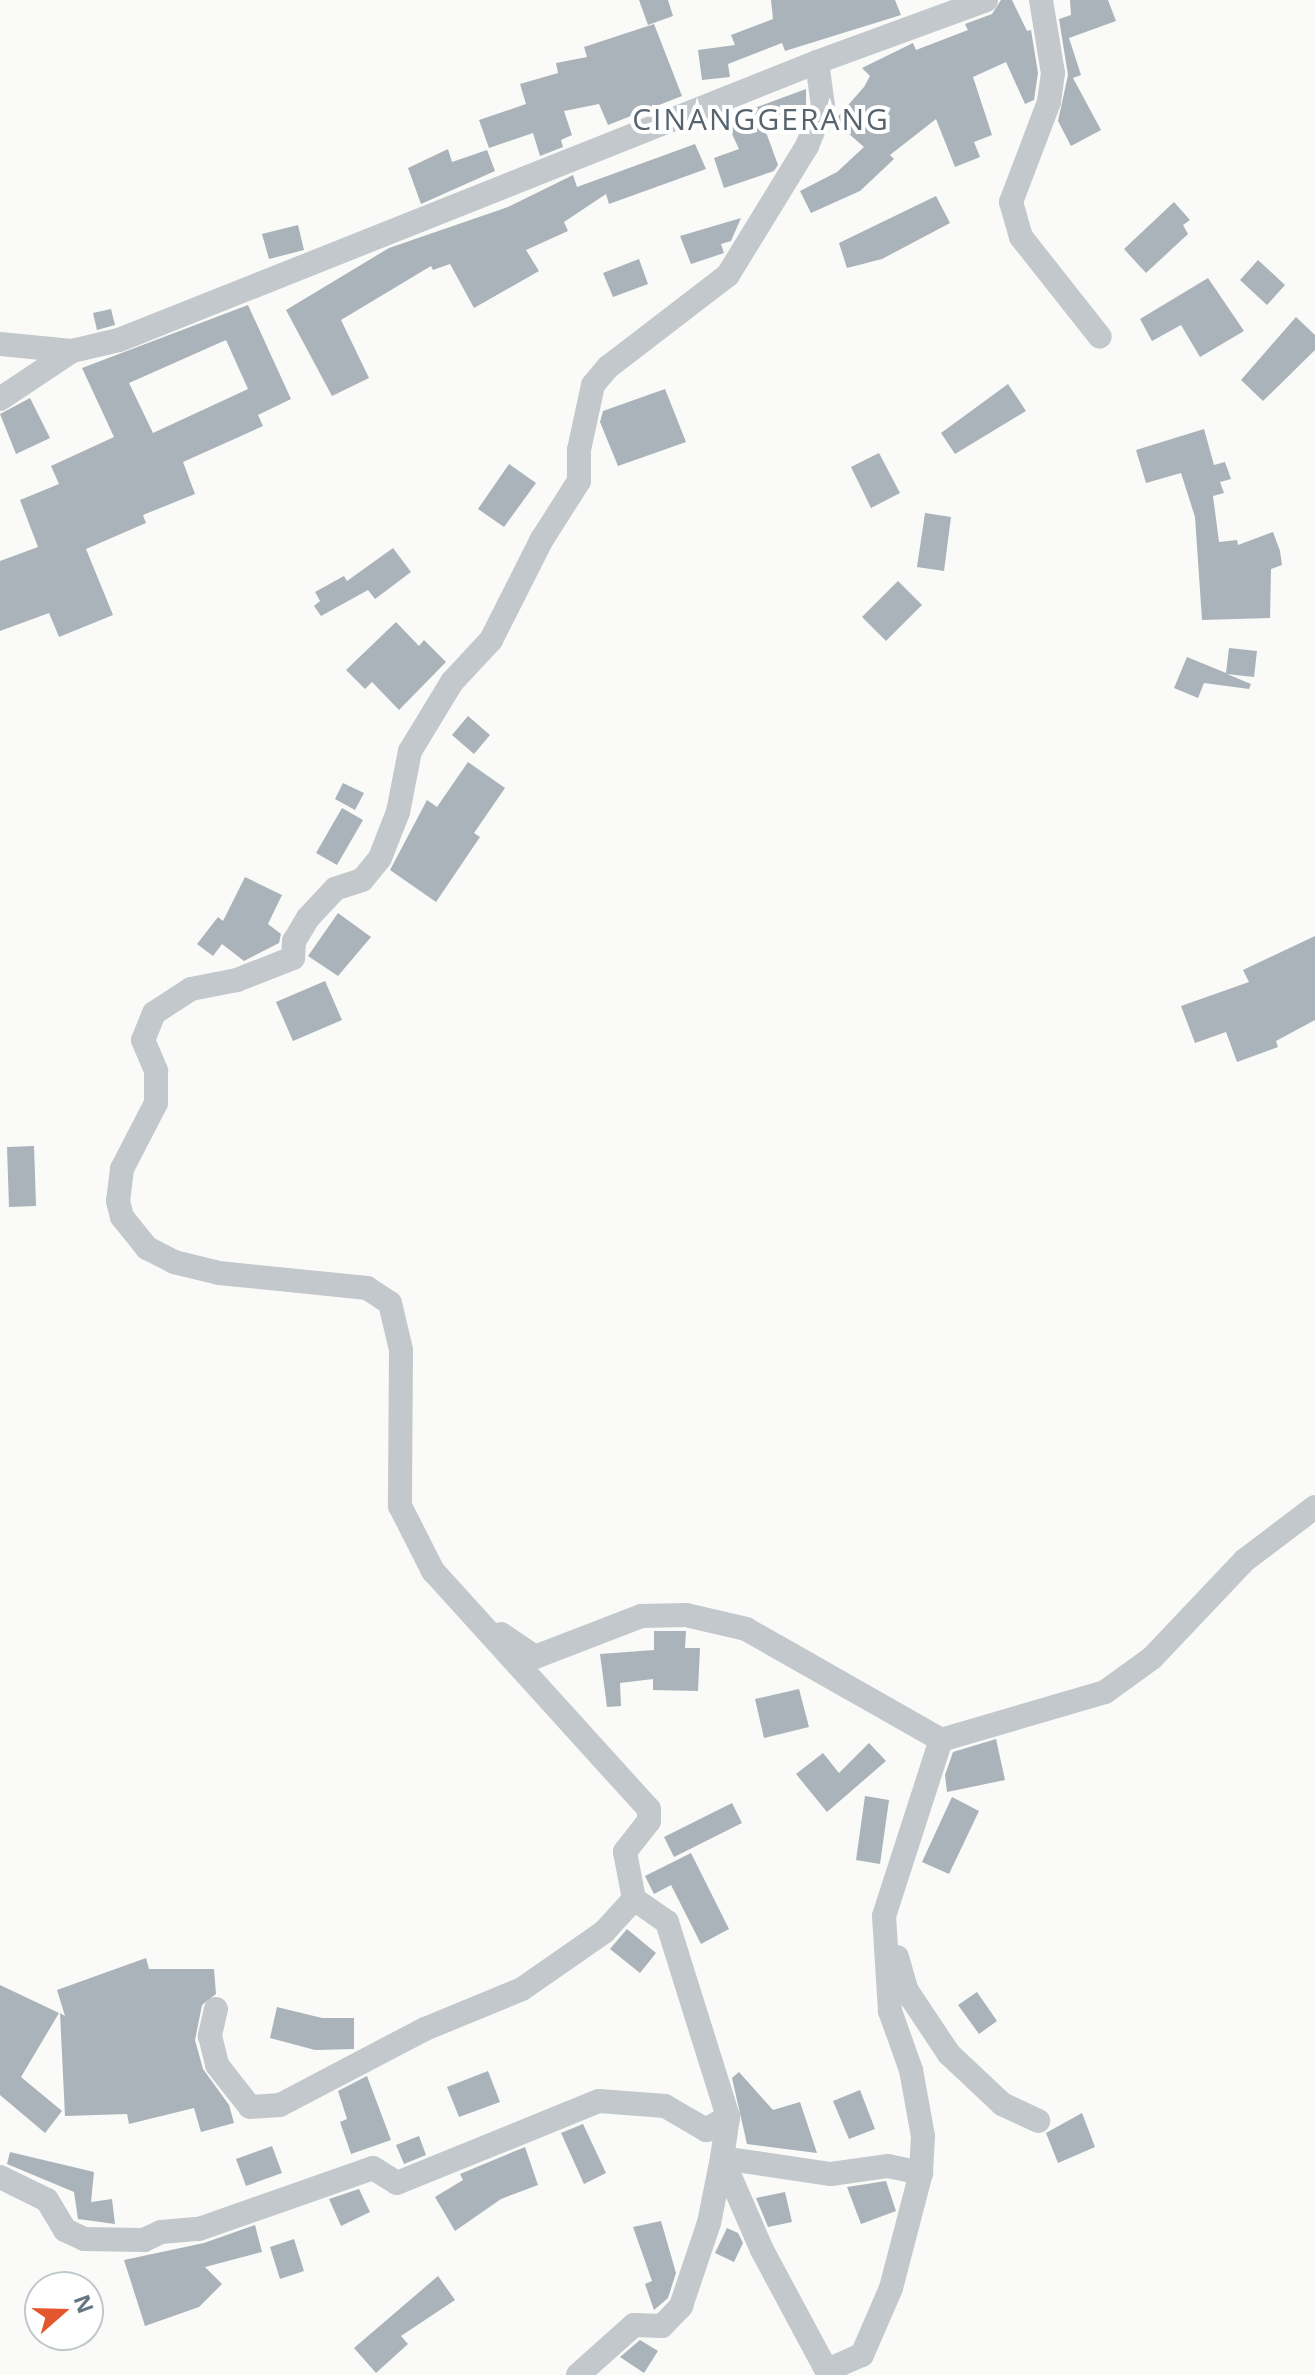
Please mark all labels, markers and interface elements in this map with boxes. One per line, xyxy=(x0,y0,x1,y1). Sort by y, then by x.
district label: CINANGGERANG xyxy=(632,101,890,137)
north arrow xyxy=(24,2271,104,2351)
text: N xyxy=(68,2290,102,2317)

